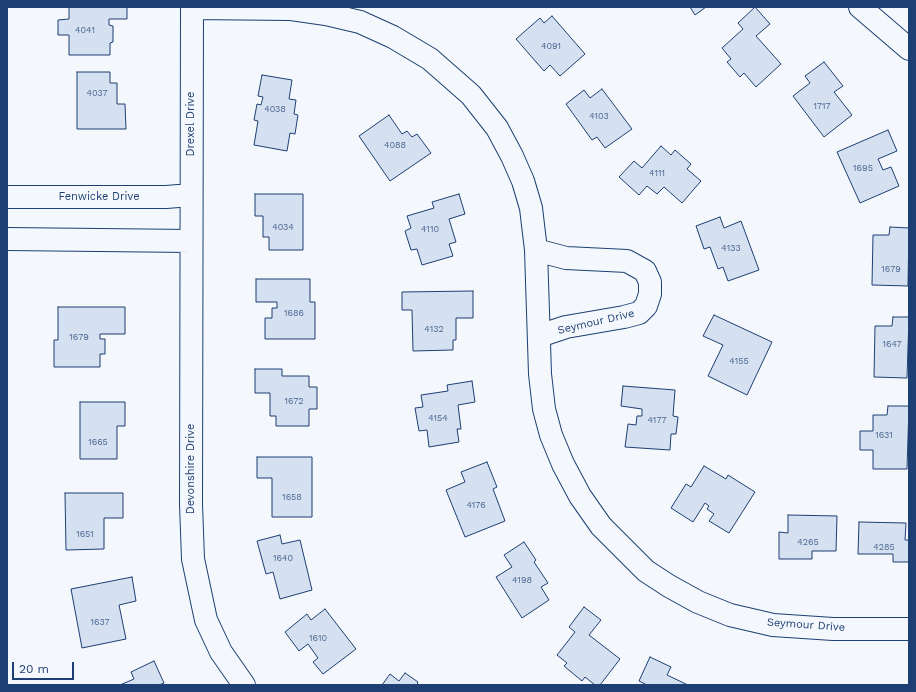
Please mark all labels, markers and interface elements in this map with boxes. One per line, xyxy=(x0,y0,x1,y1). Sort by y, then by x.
house number: 4041 xyxy=(75,25,95,35)
house number: 4091 xyxy=(541,41,561,51)
house number: 4037 xyxy=(87,88,107,98)
street label: Drexel Drive xyxy=(184,92,198,156)
house number: 1717 xyxy=(813,101,831,111)
house number: 4038 xyxy=(264,104,286,114)
house number: 4103 xyxy=(589,111,609,121)
house number: 4088 xyxy=(384,140,406,150)
house number: 1695 xyxy=(853,163,873,173)
house number: 4111 xyxy=(649,168,665,178)
street label: Fenwicke Drive xyxy=(59,190,139,204)
house number: 4034 xyxy=(272,222,294,232)
house number: 4110 xyxy=(421,224,439,234)
house number: 4133 xyxy=(721,243,741,253)
house number: 1679 xyxy=(881,264,901,274)
street label: Seymour Drive xyxy=(556,307,636,337)
house number: 1686 xyxy=(284,308,304,318)
house number: 4132 xyxy=(424,324,444,334)
house number: 1679 xyxy=(69,332,89,342)
house number: 1647 xyxy=(882,339,902,349)
house number: 4155 xyxy=(729,356,749,366)
house number: 1672 xyxy=(284,396,304,406)
house number: 4154 xyxy=(428,413,448,423)
house number: 4177 xyxy=(648,415,666,425)
street label: Devonshire Drive xyxy=(184,424,198,514)
house number: 1631 xyxy=(875,430,893,440)
house number: 1665 xyxy=(88,437,108,447)
house number: 1658 xyxy=(282,492,302,502)
house number: 4176 xyxy=(466,500,486,510)
house number: 1651 xyxy=(76,529,94,539)
house number: 4265 xyxy=(797,537,819,547)
house number: 4285 xyxy=(873,542,895,552)
house number: 1640 xyxy=(273,553,293,563)
house number: 4198 xyxy=(512,575,532,585)
street label: Seymour Drive xyxy=(766,616,846,634)
house number: 1637 xyxy=(91,617,109,627)
house number: 1610 xyxy=(309,633,327,643)
scale bar xyxy=(14,654,76,680)
text: 20 m xyxy=(19,662,49,676)

